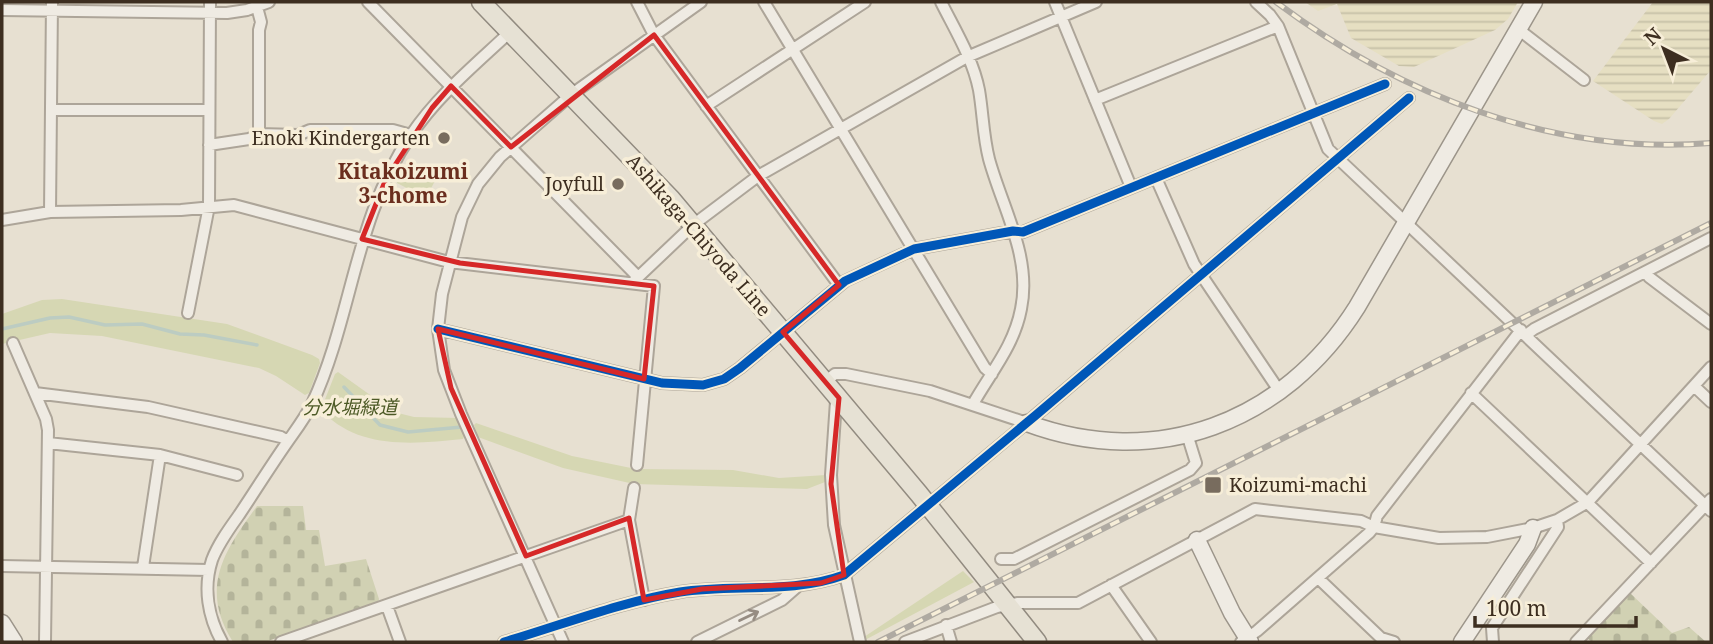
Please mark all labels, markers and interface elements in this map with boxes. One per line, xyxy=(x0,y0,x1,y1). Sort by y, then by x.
north arrow xyxy=(1629,14,1699,84)
text: N xyxy=(1638,22,1667,51)
place label: Enoki Kindergarten xyxy=(251,125,430,151)
marker: Enoki Kindergarten xyxy=(436,130,452,146)
street label: Ashikaga-Chiyoda Line xyxy=(621,148,777,322)
district label: Kitakoizumi 3-chome xyxy=(338,157,469,209)
place label: Joyfull xyxy=(544,171,604,197)
marker: Joyfull xyxy=(610,176,626,192)
park label: 分水堀緑道 xyxy=(302,394,400,420)
place label: Koizumi-machi xyxy=(1229,472,1367,498)
marker: Koizumi-machi xyxy=(1203,475,1223,495)
scale bar xyxy=(1475,584,1636,628)
text: 100 m xyxy=(1486,594,1547,622)
one-way arrow xyxy=(738,609,759,623)

